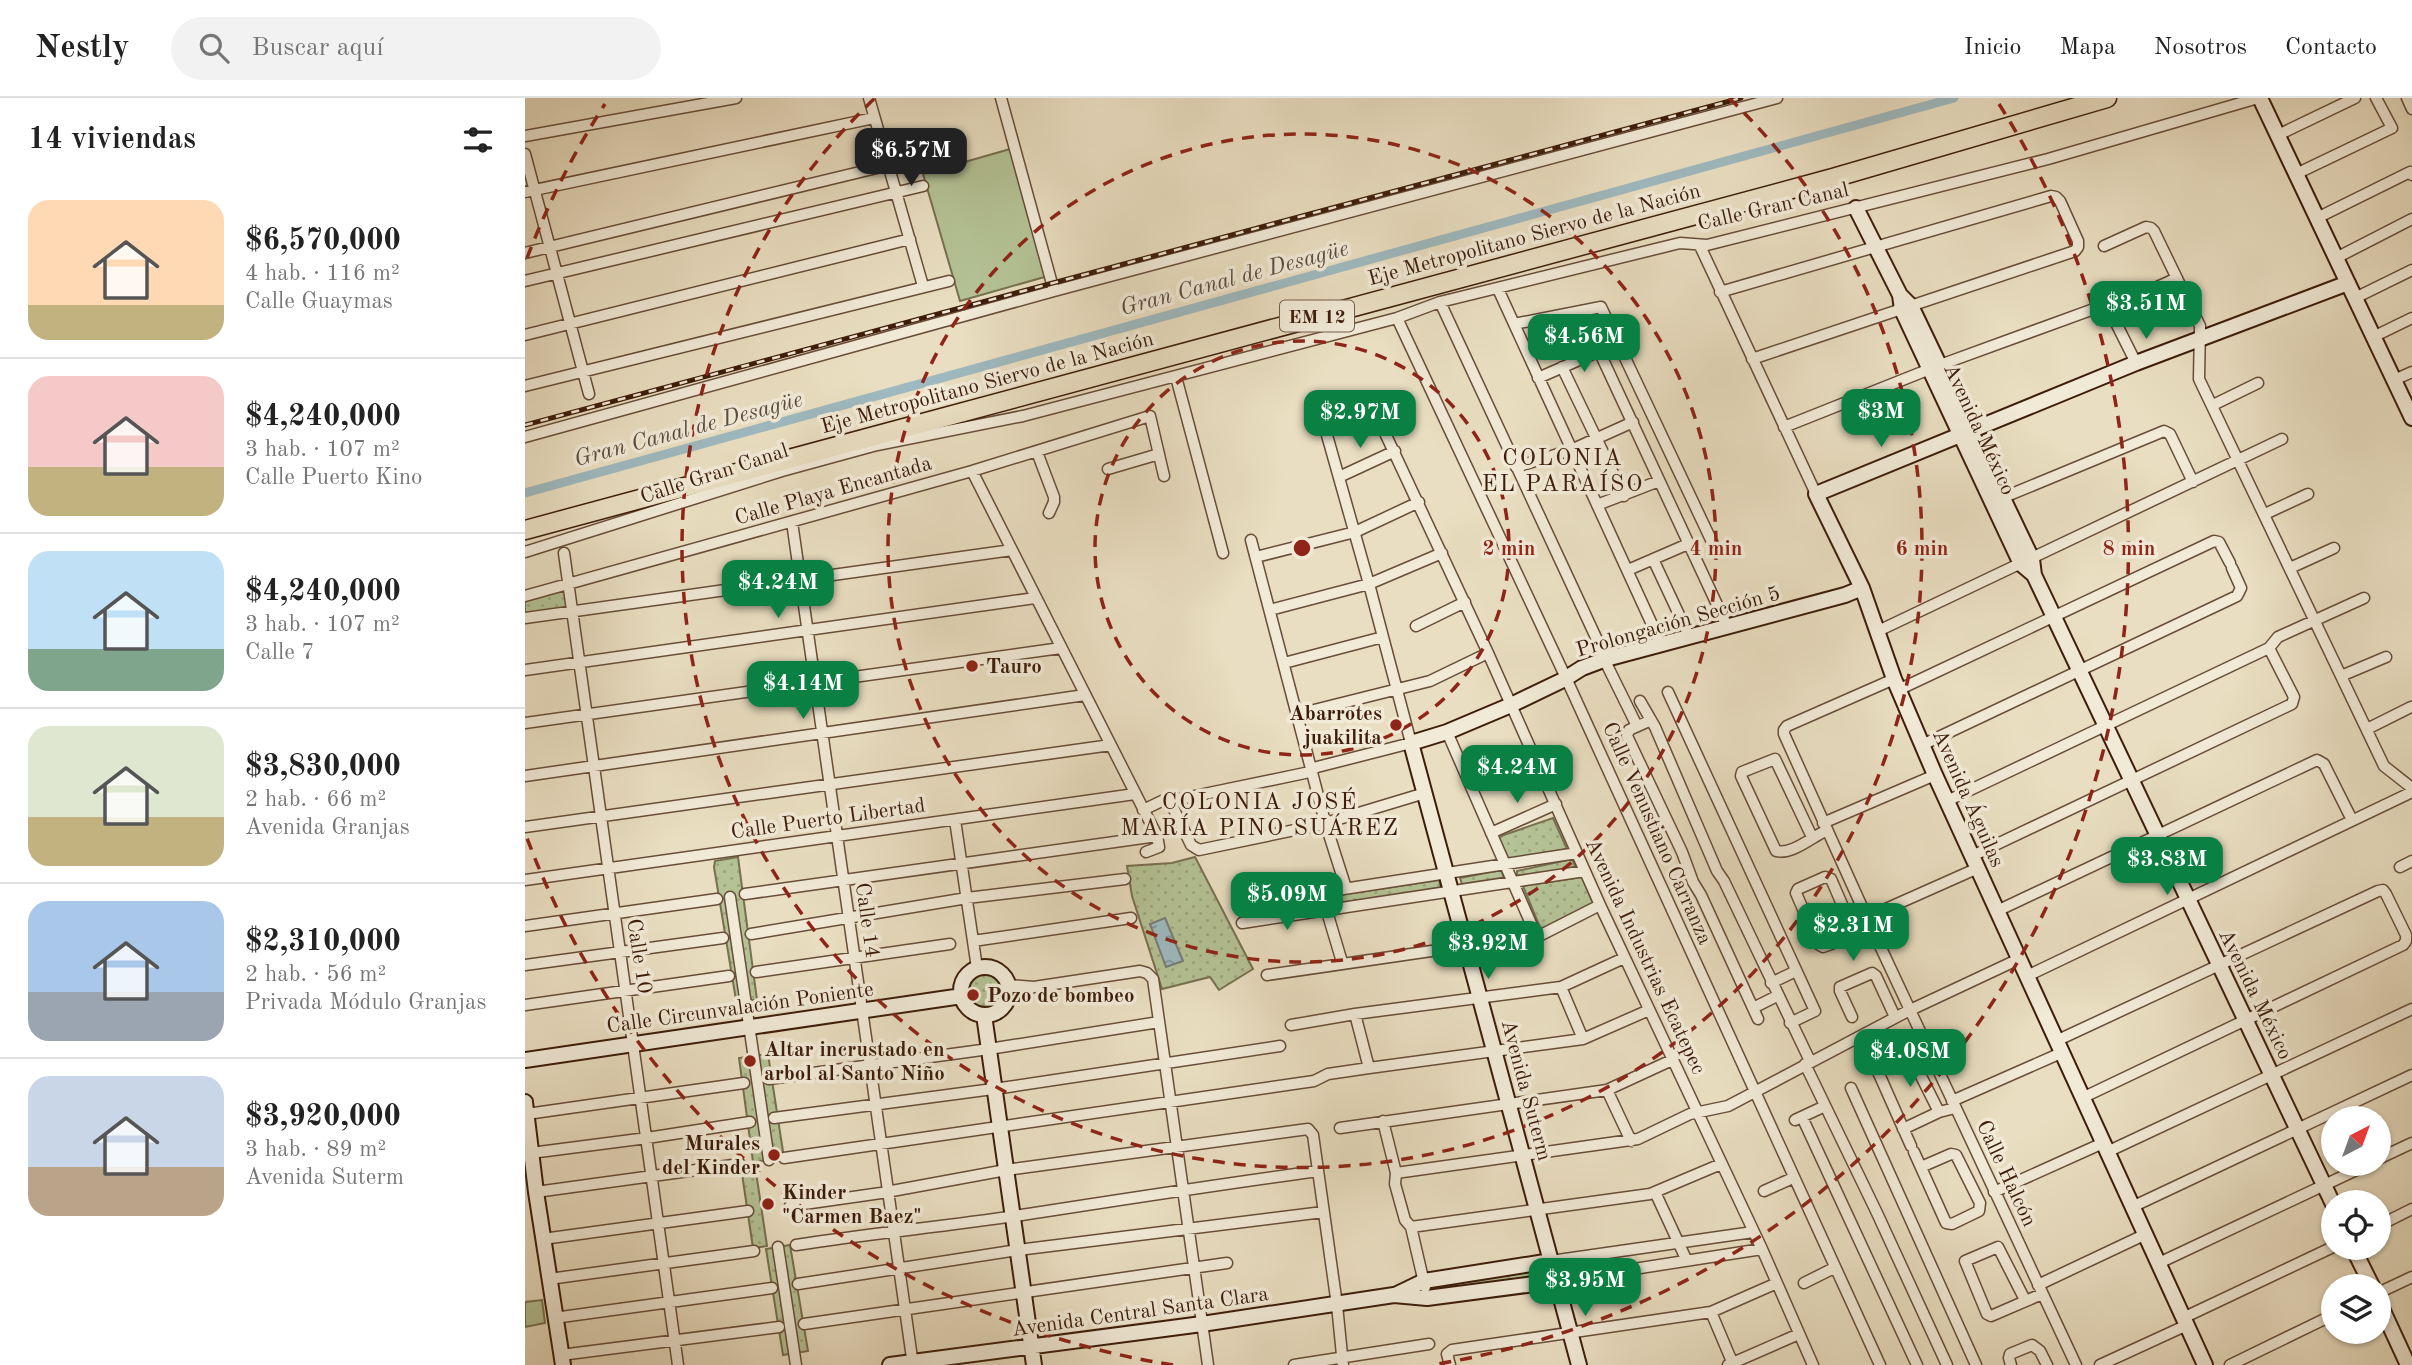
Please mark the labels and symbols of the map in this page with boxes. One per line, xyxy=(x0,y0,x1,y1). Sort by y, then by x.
pin: $6.57M xyxy=(854,129,968,188)
street label: Calle Gran Canal xyxy=(1696,180,1851,235)
street label: Eje Metropolitano Siervo de la Nación xyxy=(1366,181,1703,290)
water label: Gran Canal de Desagüe xyxy=(1118,237,1351,321)
pin: $3.51M xyxy=(2089,282,2203,341)
road number: EM 12 xyxy=(1280,300,1354,331)
pin: $4.56M xyxy=(1527,314,1641,374)
street label: Eje Metropolitano Siervo de la Nación xyxy=(819,329,1156,438)
street label: Avenida México xyxy=(1939,361,2018,498)
water label: Gran Canal de Desagüe xyxy=(572,388,805,472)
pin: $2.97M xyxy=(1303,390,1417,450)
pin: $3M xyxy=(1847,390,1915,449)
street label: Calle Gran Canal xyxy=(638,440,791,508)
district label: COLONIA EL PARAÍSO xyxy=(1482,447,1644,496)
street label: Calle Playa Encantada xyxy=(733,453,934,530)
centre of rings xyxy=(1290,536,1314,560)
text: 2 min xyxy=(1483,539,1535,560)
text: 4 min xyxy=(1690,539,1742,560)
text: 6 min xyxy=(1896,539,1948,560)
text: 8 min xyxy=(2103,539,2155,560)
pin: $4.24M xyxy=(721,560,835,620)
street label: Prolongación Sección 5 xyxy=(1574,583,1783,662)
place label: Tauro xyxy=(986,657,1042,678)
marker: Tauro xyxy=(964,658,980,674)
pin: $4.14M xyxy=(746,662,860,721)
place label: Abarrotes juakilita xyxy=(1289,704,1382,749)
marker: Abarrotes juakilita xyxy=(1388,717,1404,733)
street label: Calle Venustiano Carranza xyxy=(1598,719,1715,948)
street label: Avenida Águilas xyxy=(1928,725,2011,871)
pin: $4.24M xyxy=(1460,746,1574,805)
district label: COLONIA JOSÉ MARÍA PINO SUÁREZ xyxy=(1120,787,1400,840)
street label: Calle Puerto Libertad xyxy=(730,795,927,844)
street label: Avenida Industrias Ecatepec xyxy=(1581,836,1709,1078)
pin: $3.83M xyxy=(2110,838,2224,897)
pin: $5.09M xyxy=(1230,872,1344,932)
street label: Calle 14 xyxy=(851,881,882,959)
pin: $2.31M xyxy=(1796,904,1910,963)
street label: Calle 10 xyxy=(622,917,655,995)
pin: $3.92M xyxy=(1431,922,1545,981)
street label: Avenida México xyxy=(2214,926,2295,1063)
street label: Calle Circunvalación Poniente xyxy=(605,979,875,1038)
place label: Pozo de bombeo xyxy=(987,986,1135,1007)
marker: Pozo de bombeo xyxy=(965,987,981,1003)
street label: Avenida Suterm xyxy=(1497,1018,1554,1163)
pin: $4.08M xyxy=(1853,1030,1967,1089)
place label: Altar incrustado en arbol al Santo Niño xyxy=(764,1040,945,1085)
marker: Altar incrustado en arbol al Santo Niño xyxy=(742,1053,758,1069)
north arrow xyxy=(2321,1106,2391,1176)
street label: Calle Halcón xyxy=(1972,1117,2039,1230)
place label: Murales del Kinder xyxy=(662,1134,760,1179)
marker: Murales del Kinder xyxy=(766,1147,782,1163)
place label: Kinder "Carmen Baez" xyxy=(782,1183,922,1228)
marker: Kinder "Carmen Baez" xyxy=(760,1196,776,1212)
pin: $3.95M xyxy=(1528,1258,1642,1318)
street label: Avenida Central Santa Clara xyxy=(1010,1284,1270,1341)

